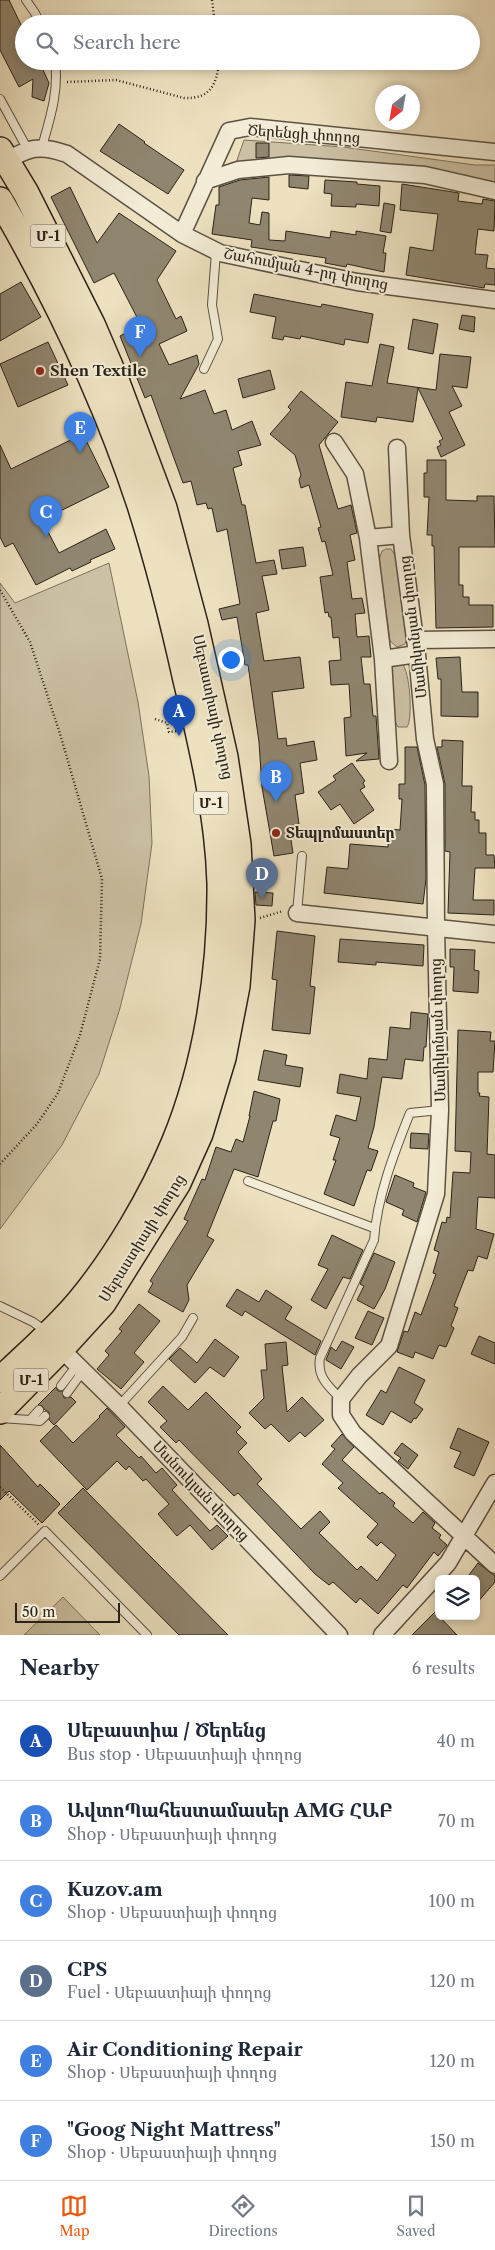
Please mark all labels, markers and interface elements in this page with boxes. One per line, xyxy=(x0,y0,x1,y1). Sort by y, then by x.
search box xyxy=(15,15,480,70)
icon: search xyxy=(33,29,61,57)
text: Search here xyxy=(73,31,181,54)
north arrow xyxy=(375,85,420,130)
street label: Ծերենցի փողոց xyxy=(247,120,361,147)
road number: Մ-1 xyxy=(30,225,66,248)
street label: Շահումյան 4-րդ փողոց xyxy=(222,243,390,294)
pin: F xyxy=(124,316,156,357)
place label: Shen Textile xyxy=(50,361,146,380)
marker: Shen Textile xyxy=(34,365,46,377)
pin: E xyxy=(64,412,96,453)
pin: C xyxy=(30,496,62,537)
street label: Մամիկոնյան փողոց xyxy=(394,555,431,700)
street label: Սեբաստիայի փողոց xyxy=(189,633,238,781)
your location xyxy=(218,647,244,673)
pin: A xyxy=(163,695,195,736)
pin: B xyxy=(260,761,292,802)
road number: Մ-1 xyxy=(194,791,228,814)
place label: Տեպլոմաստեր xyxy=(286,823,394,842)
marker: Տեպլոմաստեր xyxy=(270,827,282,839)
pin: D xyxy=(246,858,278,899)
street label: Մամիկոնյան փողոց xyxy=(425,958,450,1102)
street label: Սեբաստիայի փողոց xyxy=(94,1170,189,1305)
road number: Մ-1 xyxy=(14,1368,48,1392)
street label: Մանուկյան փողոց xyxy=(149,1437,254,1545)
map controls xyxy=(435,1575,480,1620)
button: layers xyxy=(435,1575,480,1620)
scale bar xyxy=(15,1600,120,1623)
text: 50 m xyxy=(22,1603,55,1621)
text: Nearby xyxy=(20,1655,99,1680)
text: 6 results xyxy=(412,1658,475,1678)
text: Սեբաստիա / Ծերենց xyxy=(67,1719,266,1742)
text: A xyxy=(30,1731,42,1751)
text: 40 m xyxy=(436,1731,475,1751)
text: Bus stop · Սեբաստիայի փողոց xyxy=(67,1744,302,1764)
text: ԱվտոՊահեստամասեր AMG ՀԱԲ xyxy=(67,1799,393,1822)
text: B xyxy=(30,1811,42,1831)
text: 70 m xyxy=(438,1811,475,1831)
text: Shop · Սեբաստիայի փողոց xyxy=(67,1824,277,1844)
text: Kuzov.am xyxy=(67,1878,163,1901)
text: C xyxy=(30,1891,42,1911)
text: 100 m xyxy=(429,1891,475,1911)
text: Shop · Սեբաստիայի փողոց xyxy=(67,1902,277,1922)
text: CPS xyxy=(67,1958,108,1981)
text: D xyxy=(29,1971,43,1991)
text: 120 m xyxy=(430,1971,475,1991)
text: Fuel · Սեբաստիայի փողոց xyxy=(67,1982,272,2002)
text: Air Conditioning Repair xyxy=(67,2038,303,2061)
text: E xyxy=(30,2051,42,2071)
text: 120 m xyxy=(430,2051,475,2071)
text: Shop · Սեբաստիայի փողոց xyxy=(67,2062,277,2082)
text: "Goog Night Mattress" xyxy=(67,2118,281,2141)
text: F xyxy=(31,2131,41,2151)
text: 150 m xyxy=(430,2131,475,2151)
text: Shop · Սեբաստիայի փողոց xyxy=(67,2142,277,2162)
tab: Map xyxy=(59,2192,90,2240)
tab: Directions xyxy=(208,2192,278,2240)
tab: Saved xyxy=(397,2192,435,2240)

